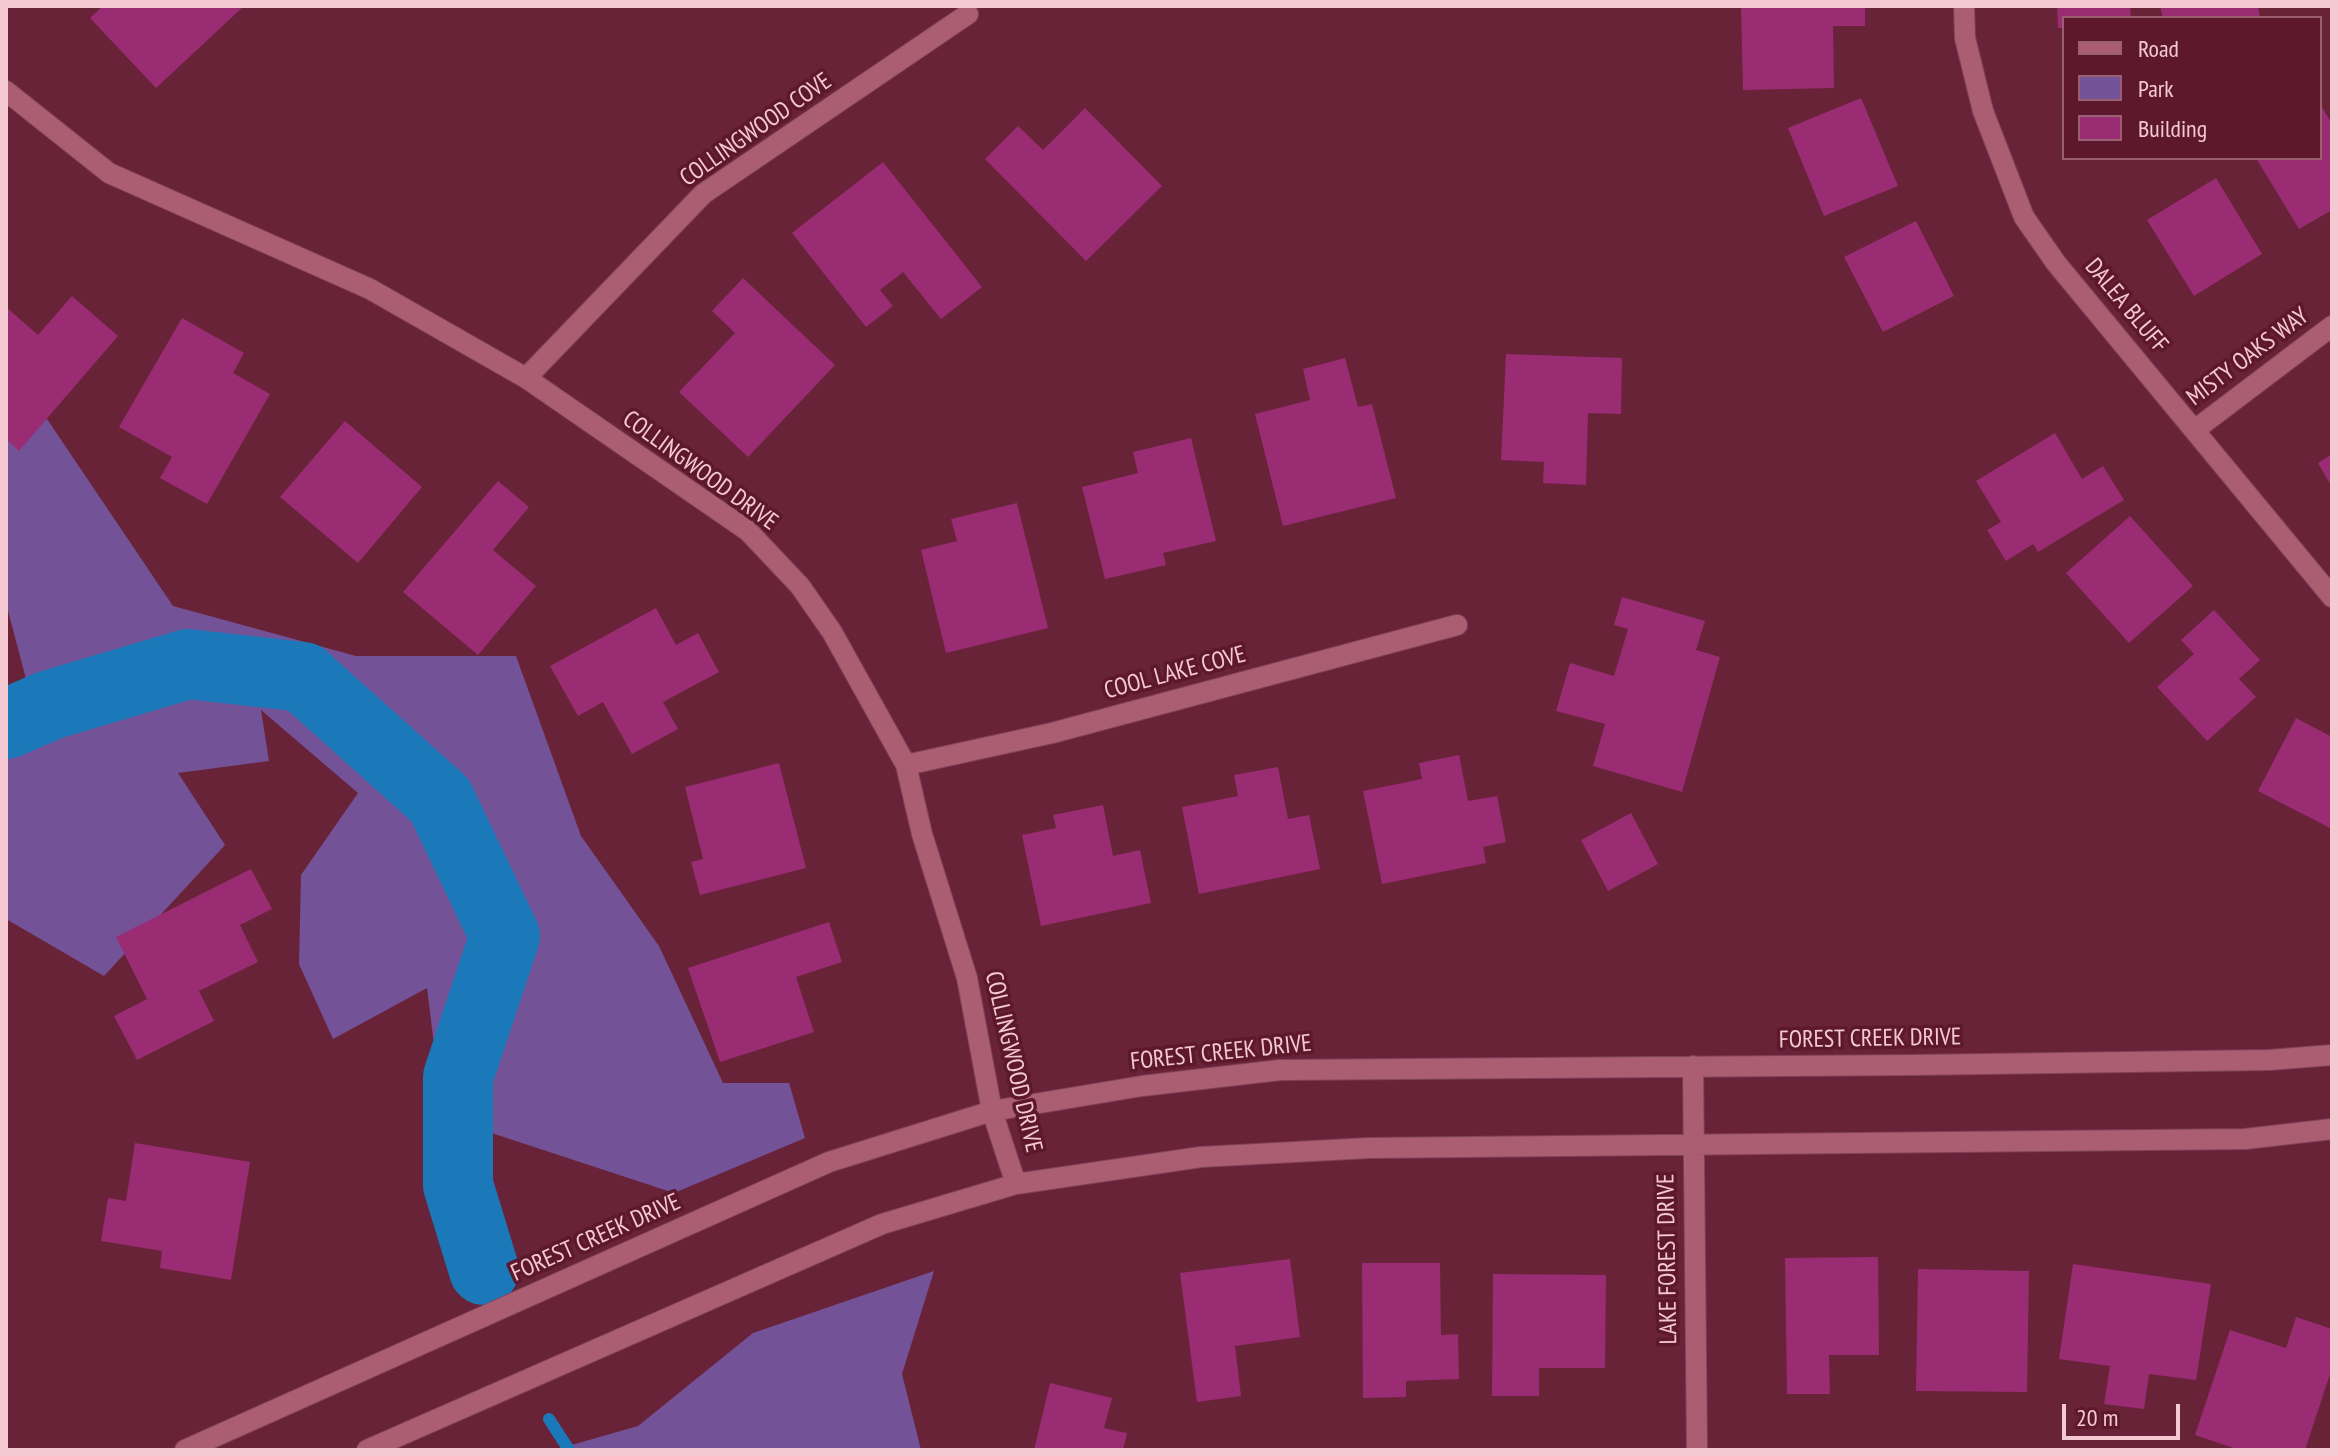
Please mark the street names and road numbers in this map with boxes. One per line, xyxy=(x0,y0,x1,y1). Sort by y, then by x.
street label: COLLINGWOOD COVE xyxy=(675,67,837,193)
street label: DALEA BLUFF xyxy=(2078,253,2174,359)
street label: MISTY OAKS WAY xyxy=(2181,302,2315,412)
street label: COLLINGWOOD DRIVE xyxy=(617,405,783,537)
street label: COOL LAKE COVE xyxy=(1101,640,1249,706)
street label: COLLINGWOOD DRIVE xyxy=(978,969,1048,1155)
street label: FOREST CREEK DRIVE xyxy=(1779,1023,1961,1055)
street label: FOREST CREEK DRIVE xyxy=(1129,1029,1313,1077)
street label: LAKE FOREST DRIVE xyxy=(1652,1173,1684,1345)
street label: FOREST CREEK DRIVE xyxy=(507,1188,685,1288)

